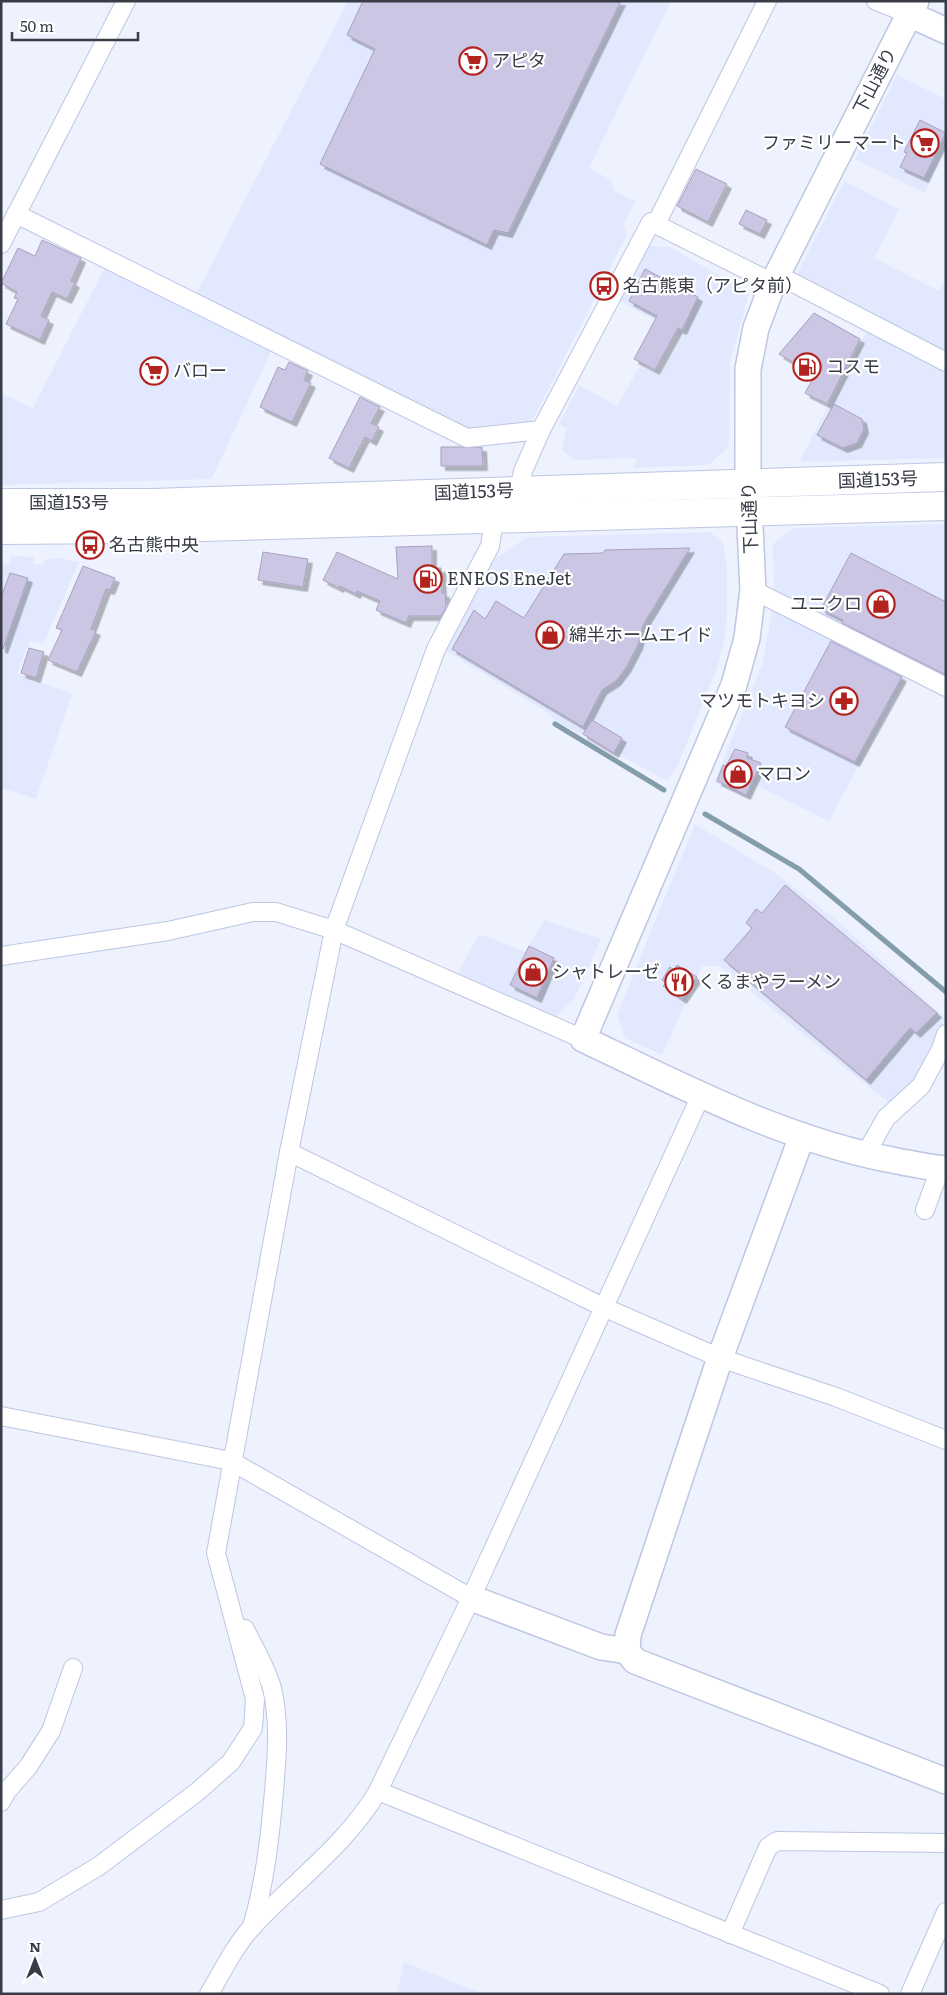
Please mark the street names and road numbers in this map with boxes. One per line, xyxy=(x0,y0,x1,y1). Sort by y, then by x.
street label: 下山通り xyxy=(845,42,902,119)
street label: 国道153号 xyxy=(837,464,919,493)
street label: 国道153号 xyxy=(433,476,515,505)
street label: 下山通り xyxy=(734,482,763,555)
street label: 国道153号 xyxy=(29,488,109,515)

